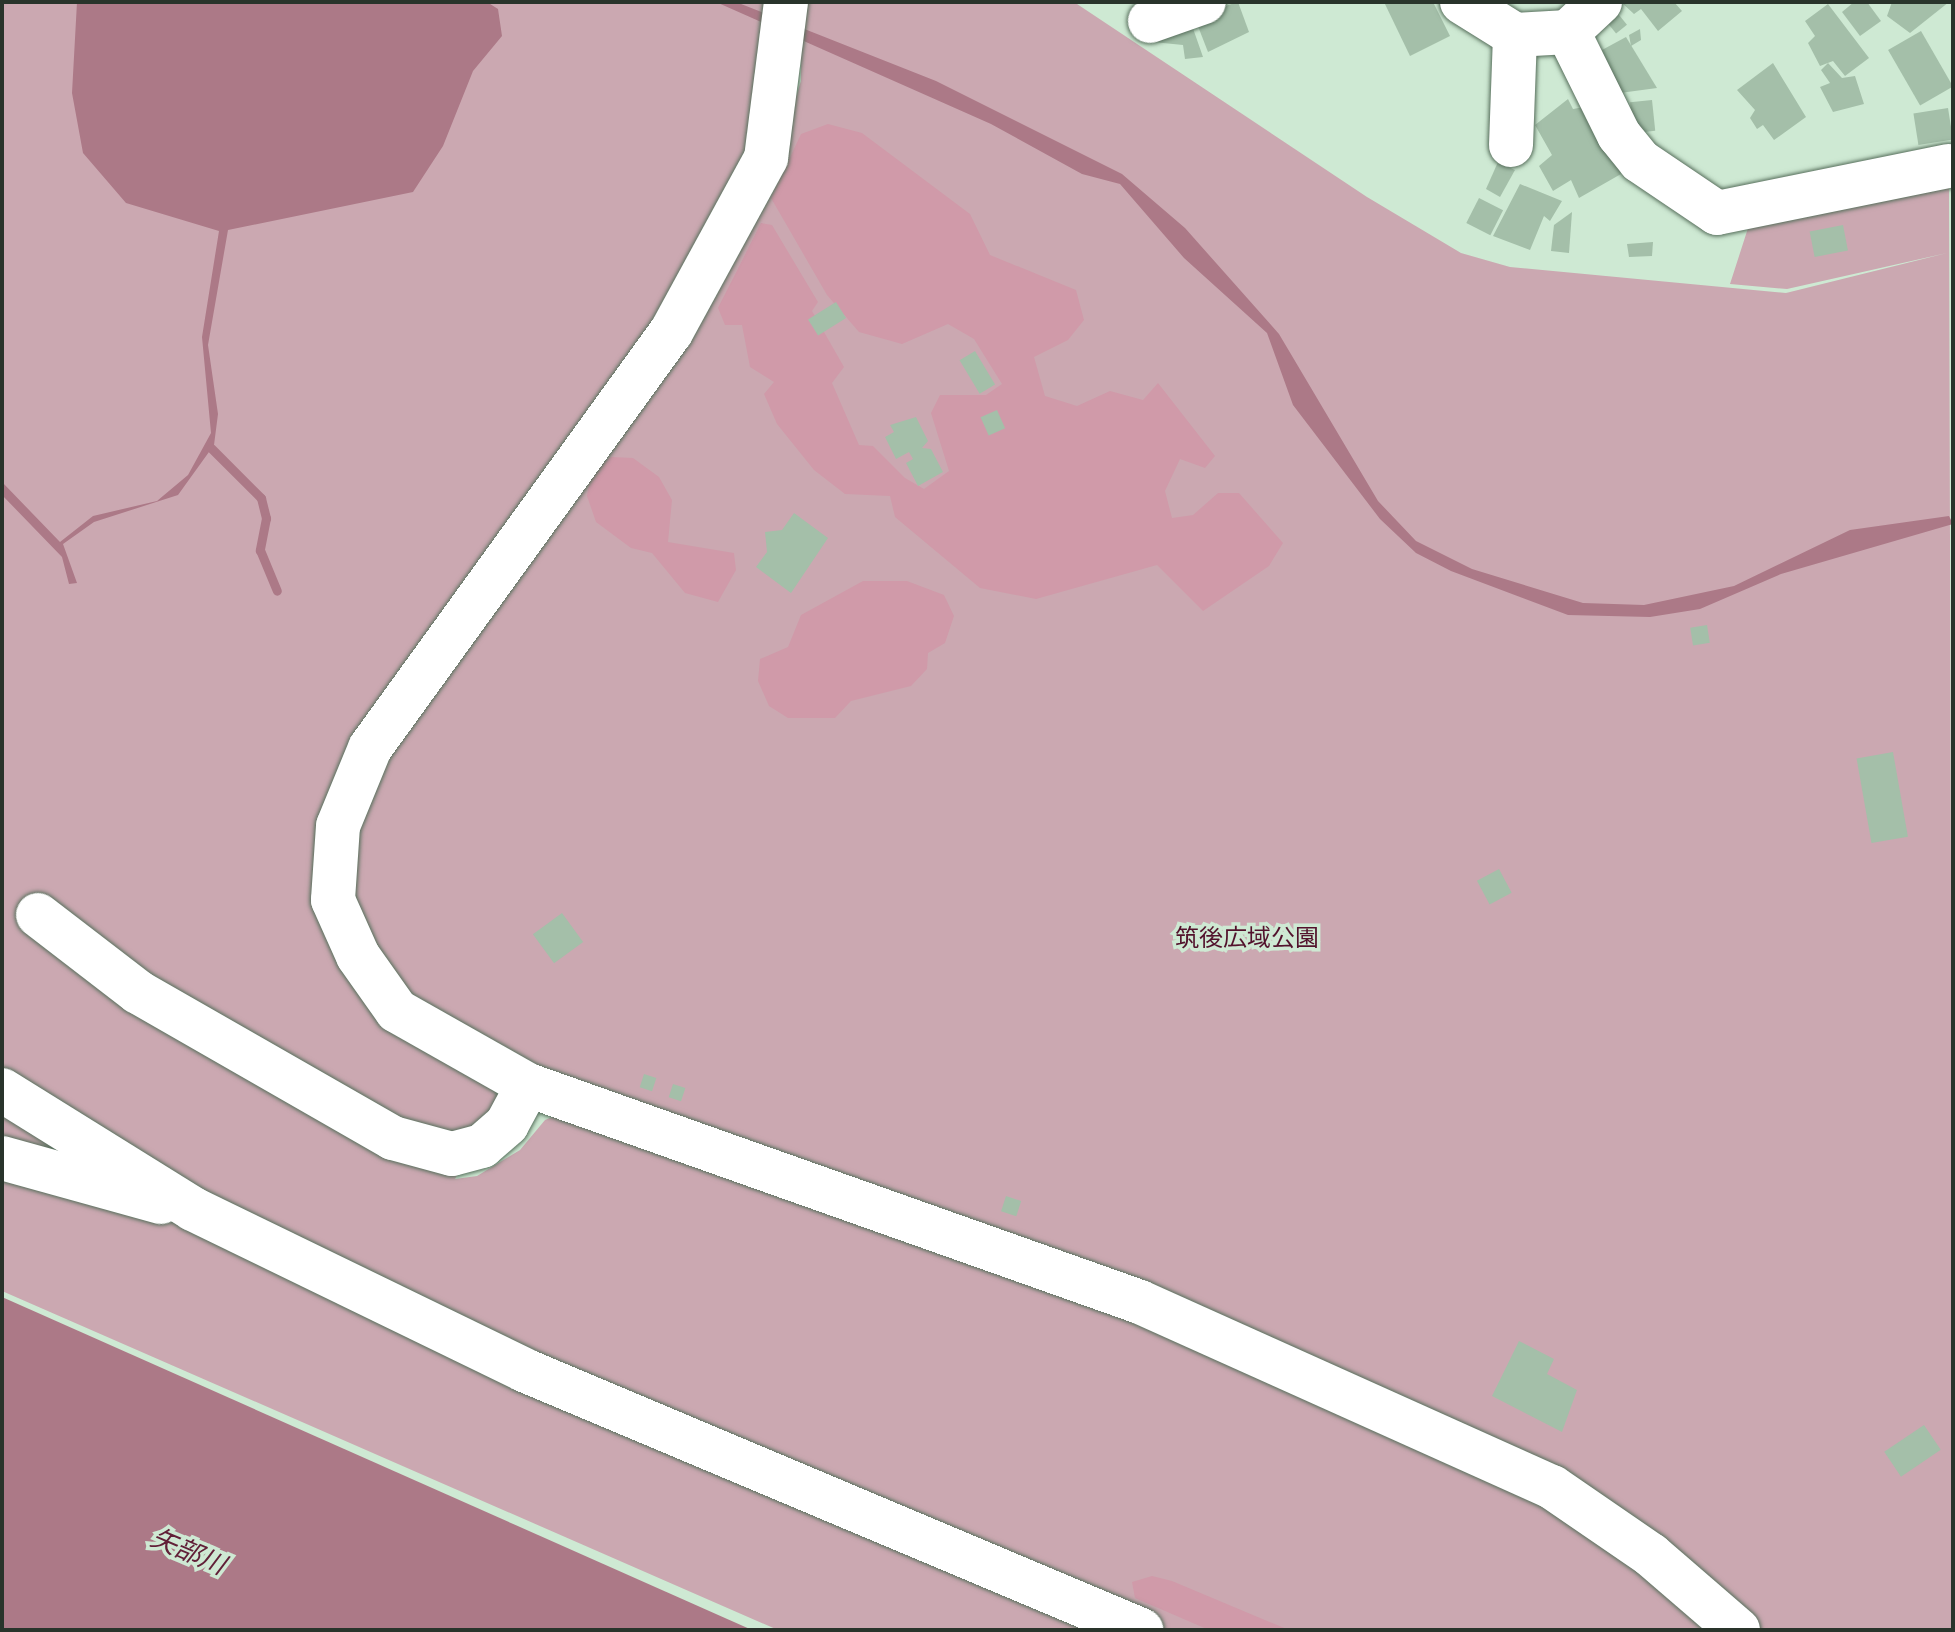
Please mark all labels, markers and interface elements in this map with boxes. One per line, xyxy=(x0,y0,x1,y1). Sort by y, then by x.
park label: 筑後広域公園 xyxy=(1175,925,1319,953)
water label: 矢部川 xyxy=(146,1522,230,1582)

